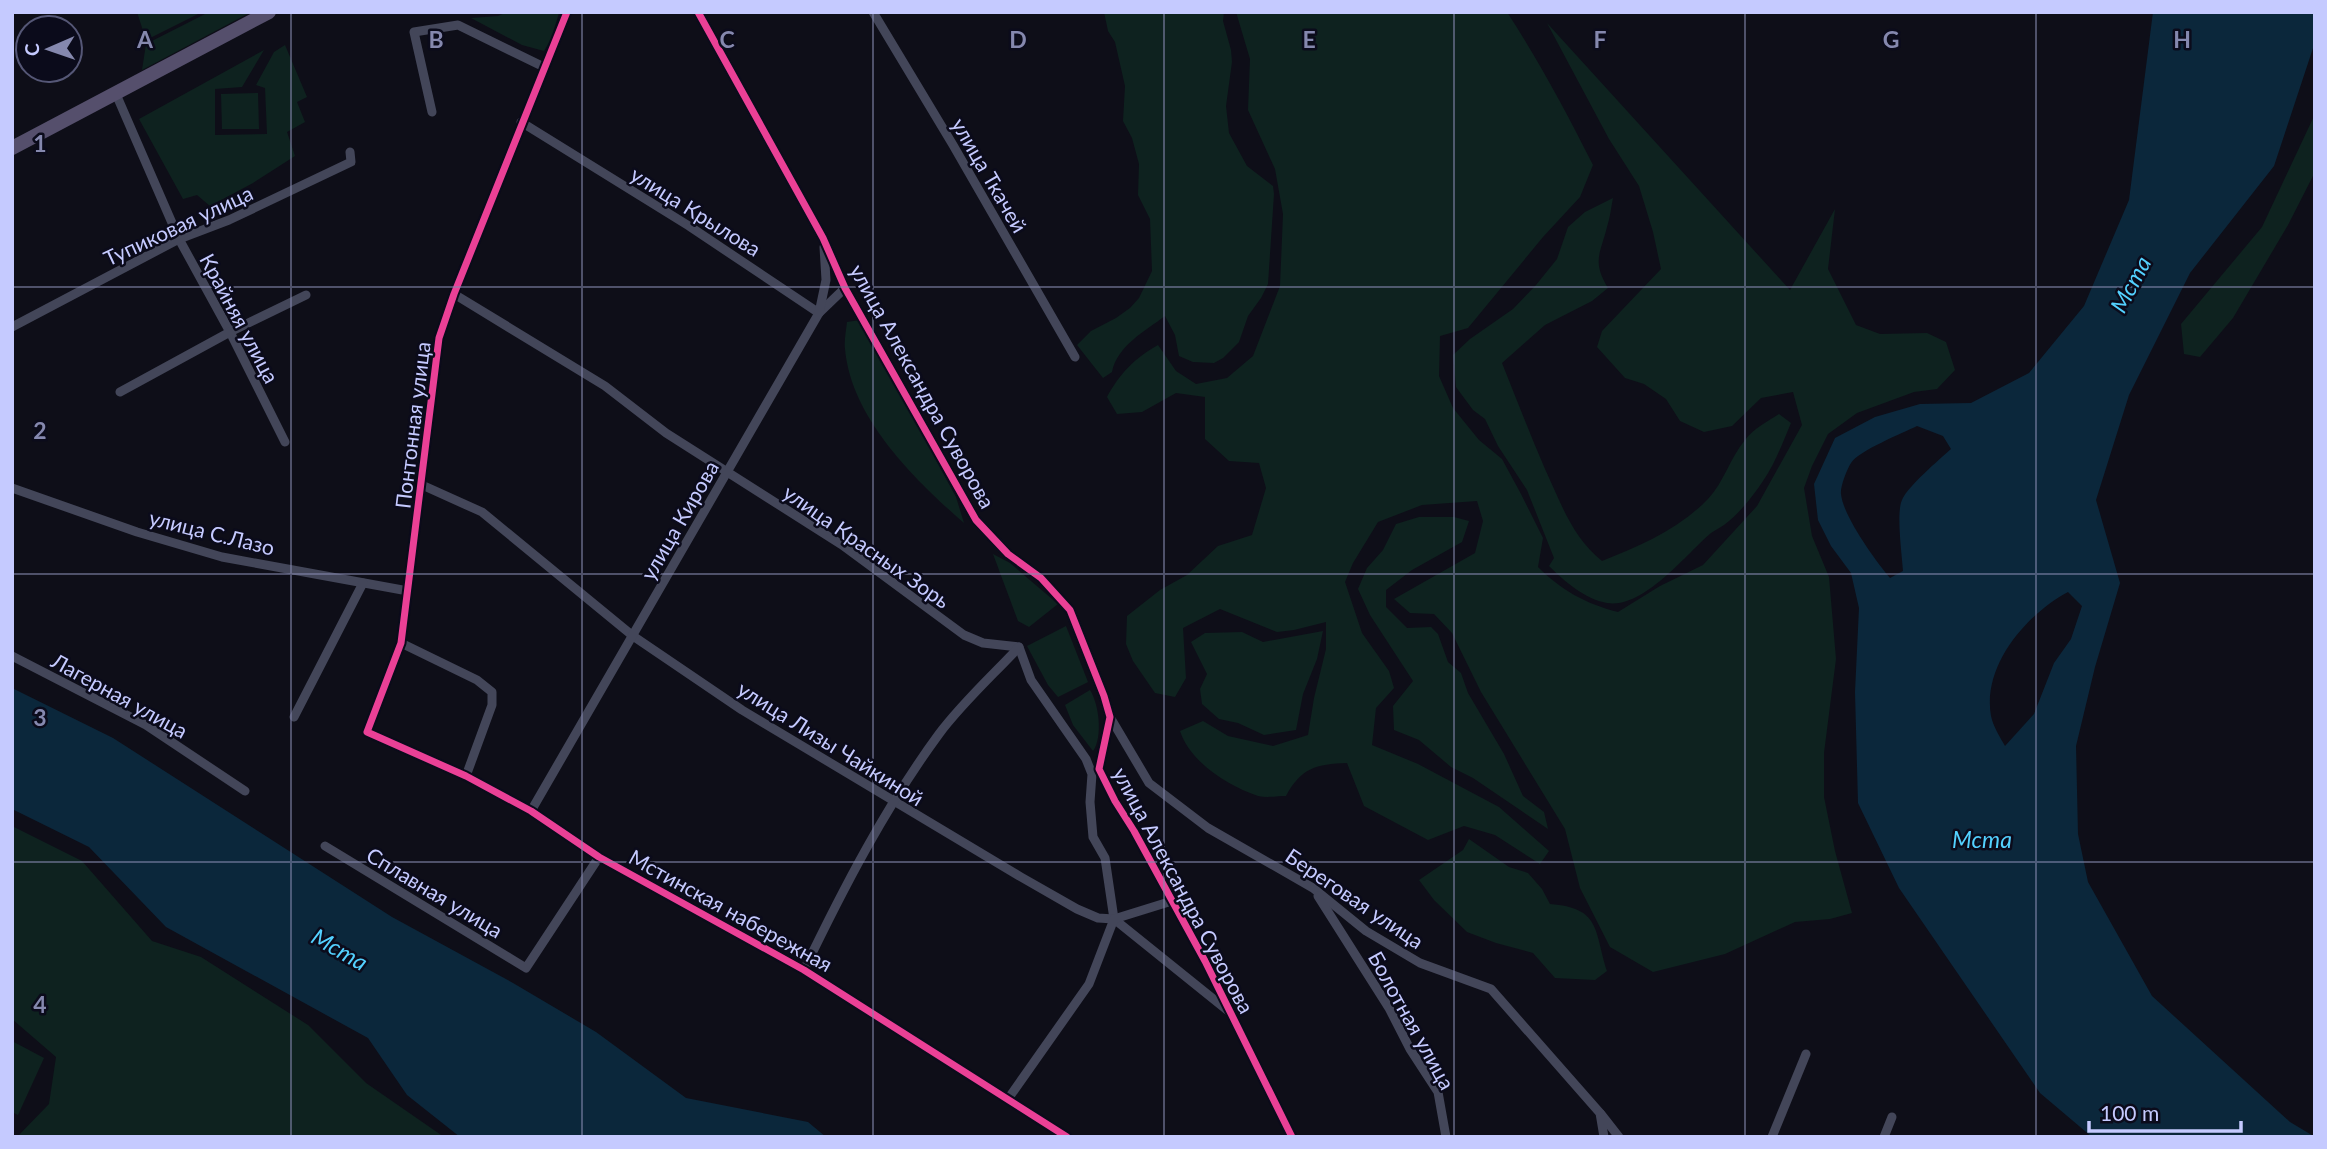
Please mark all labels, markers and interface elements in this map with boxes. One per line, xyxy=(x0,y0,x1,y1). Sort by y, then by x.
north arrow xyxy=(14,14,84,84)
text: A xyxy=(136,25,154,53)
text: B xyxy=(428,25,444,53)
text: C xyxy=(719,25,735,53)
text: D xyxy=(1009,25,1027,53)
text: E xyxy=(1302,25,1316,53)
text: F xyxy=(1593,25,1607,53)
text: G xyxy=(1883,25,1899,53)
text: H xyxy=(2173,25,2191,53)
text: С xyxy=(20,43,43,56)
street label: улица Ткачей xyxy=(947,113,1033,237)
text: 1 xyxy=(33,129,47,157)
street label: улица Крылова xyxy=(626,161,766,261)
street label: Тупиковая улица xyxy=(99,180,257,270)
street label: Крайняя улица xyxy=(195,249,285,387)
water label: Мста xyxy=(2104,251,2156,317)
street label: улица Александра Суворова xyxy=(845,260,1001,512)
street label: Понтонная улица xyxy=(389,340,435,510)
text: 2 xyxy=(33,416,47,444)
street label: улица Кирова xyxy=(635,456,723,584)
street label: улица Красных Зорь xyxy=(779,479,955,613)
street label: улица С.Лазо xyxy=(147,504,277,560)
street label: Лагерная улица xyxy=(47,647,192,743)
street label: улица Лизы Чайкиной xyxy=(733,676,929,810)
text: 3 xyxy=(33,703,47,731)
street label: улица Александра Суворова xyxy=(1108,763,1260,1017)
water label: Мста xyxy=(1952,825,2012,853)
street label: Сплавная улица xyxy=(362,842,508,942)
street label: Береговая улица xyxy=(1281,843,1429,953)
street label: Мстинская набережная xyxy=(625,844,837,976)
water label: Мста xyxy=(307,922,373,976)
street label: Болотная улица xyxy=(1364,946,1460,1094)
text: 4 xyxy=(33,990,47,1018)
scale bar xyxy=(2089,1090,2241,1134)
text: 100 m xyxy=(2100,1100,2159,1125)

